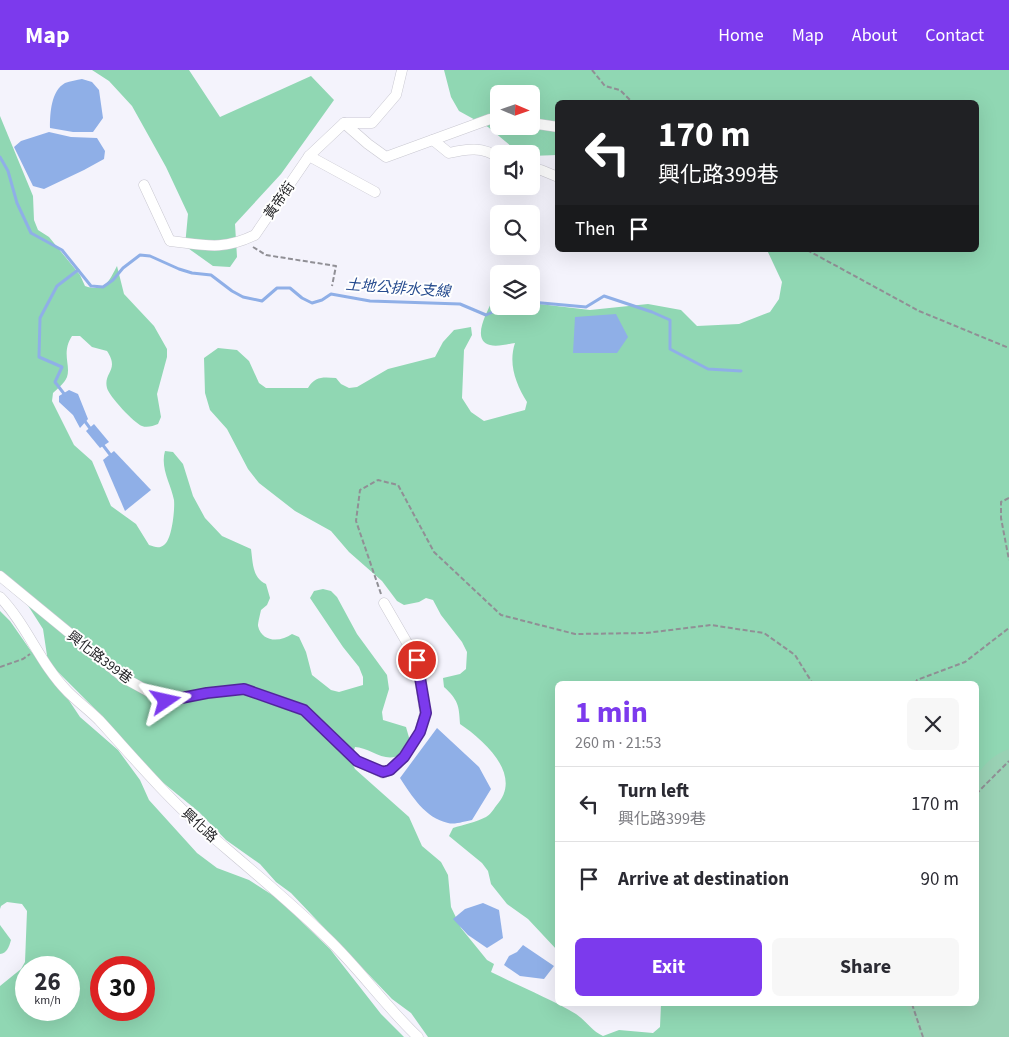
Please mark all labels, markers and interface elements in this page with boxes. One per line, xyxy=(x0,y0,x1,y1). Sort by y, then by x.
text: Map xyxy=(25,18,70,53)
text: Home xyxy=(718,23,764,48)
text: Map xyxy=(792,23,824,48)
text: About xyxy=(852,23,897,48)
text: Contact xyxy=(925,23,984,48)
north arrow xyxy=(490,85,540,135)
map controls xyxy=(490,85,540,315)
text: 170 m xyxy=(658,110,750,160)
icon: left xyxy=(575,120,640,185)
button: sound xyxy=(490,145,540,195)
text: 興化路399巷 xyxy=(658,159,779,191)
street label: 黃帝街 xyxy=(260,178,300,224)
button: search xyxy=(490,205,540,255)
icon: arrive xyxy=(625,215,653,243)
text: Then xyxy=(575,216,615,243)
button: layers xyxy=(490,265,540,315)
water label: 土地公排水支線 xyxy=(345,274,453,303)
street label: 興化路399巷 xyxy=(63,627,136,689)
pin xyxy=(396,639,438,681)
icon: arrive xyxy=(403,646,431,674)
position arrow xyxy=(139,674,191,726)
text: 1 min xyxy=(575,691,648,734)
button: close xyxy=(907,698,959,750)
text: 260 m · 21:53 xyxy=(575,732,662,754)
text: Turn left xyxy=(618,778,689,805)
icon: left xyxy=(575,790,603,818)
text: 170 m xyxy=(911,791,959,818)
street label: 興化路 xyxy=(177,804,222,847)
text: 興化路399巷 xyxy=(618,808,706,830)
icon: arrive xyxy=(575,865,603,893)
text: Arrive at destination xyxy=(618,866,789,893)
text: 90 m xyxy=(921,866,959,893)
button: Exit xyxy=(575,938,762,996)
button: Share xyxy=(772,938,959,996)
speed limit sign: 30 xyxy=(90,956,155,1021)
text: 26 xyxy=(34,964,61,1000)
text: km/h xyxy=(34,992,61,1009)

